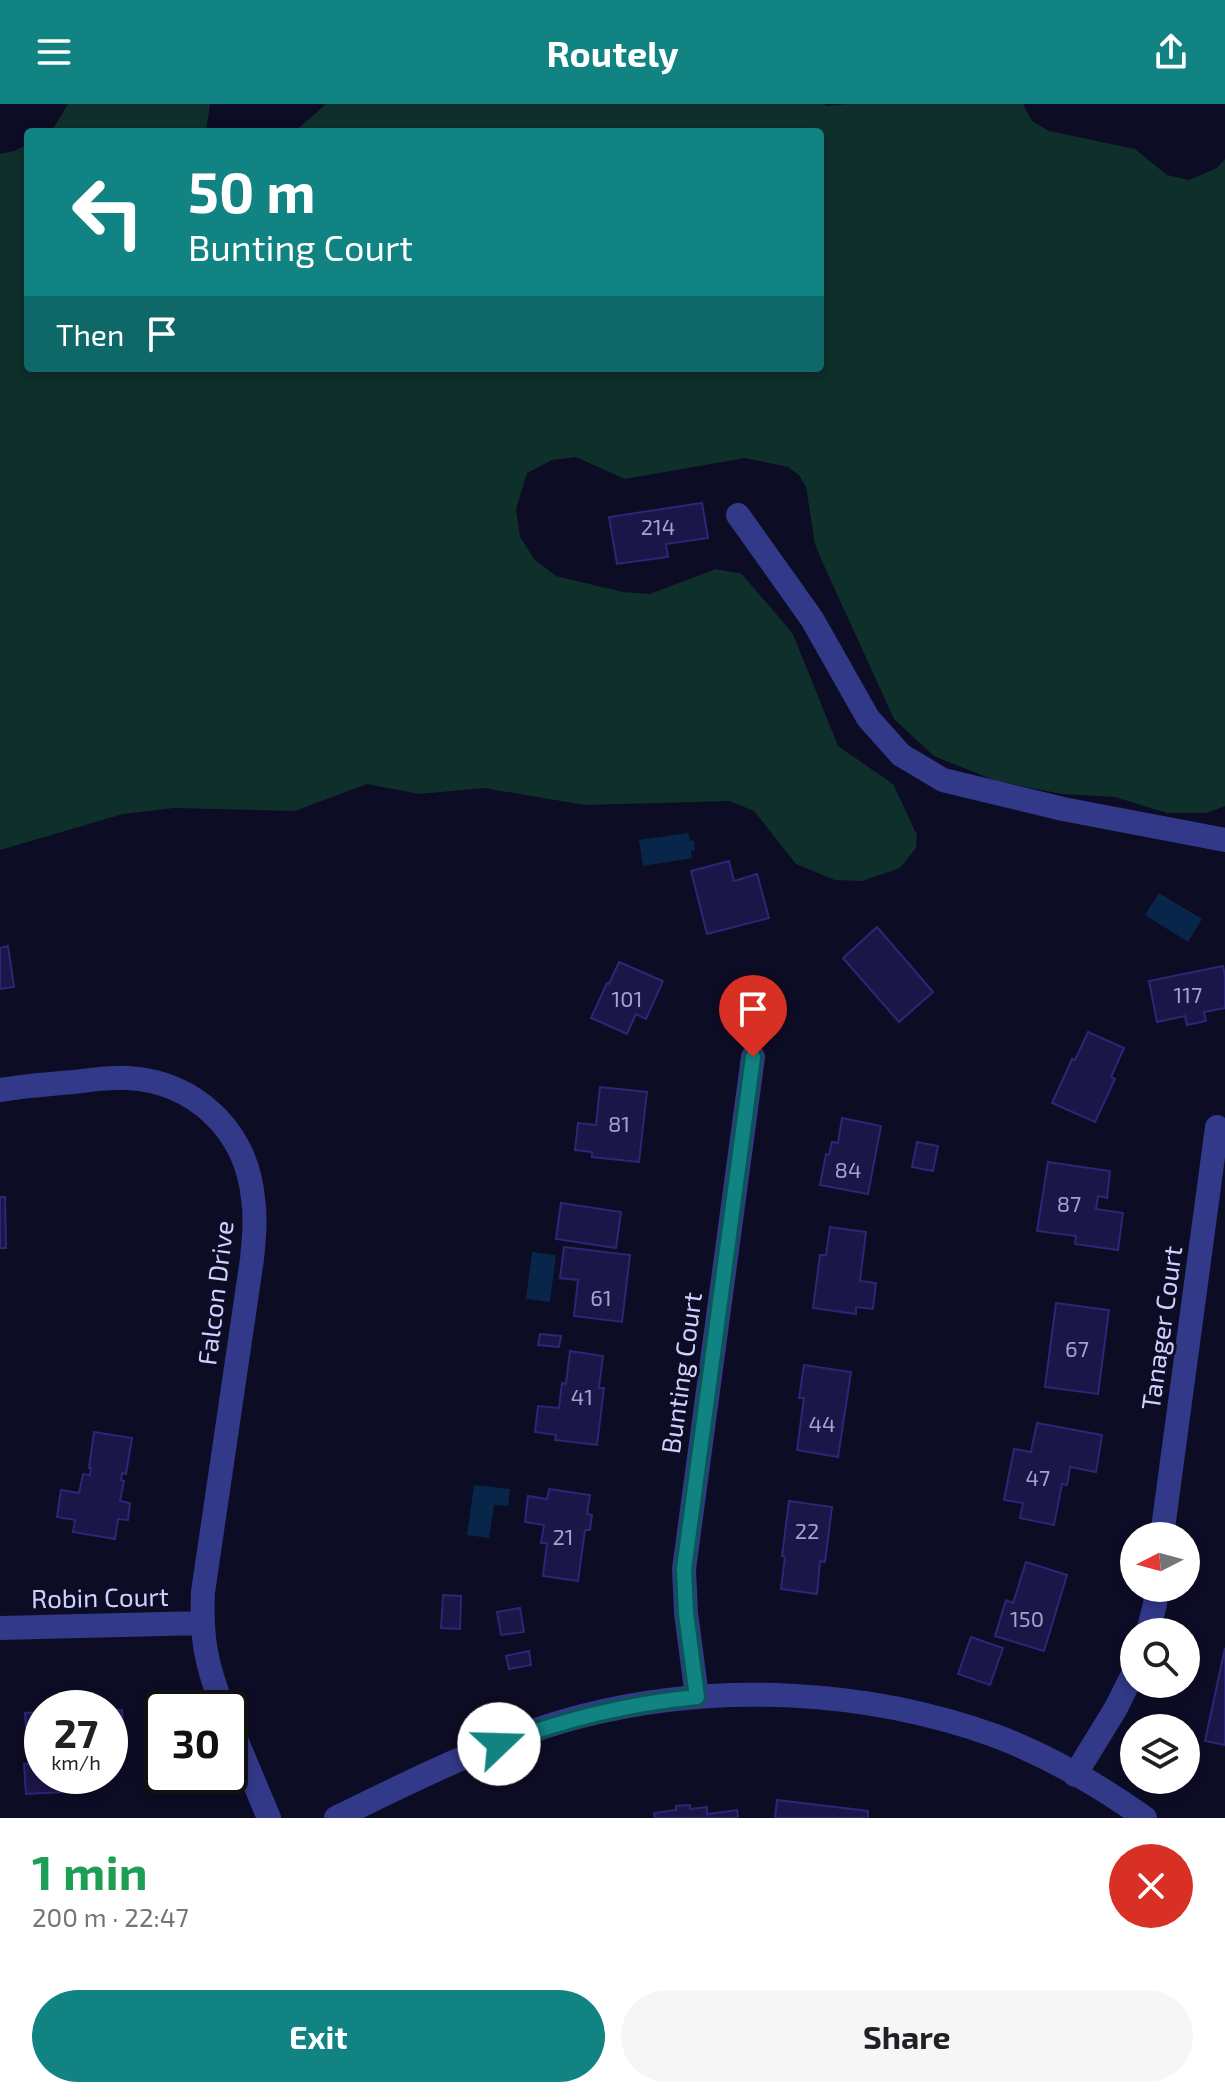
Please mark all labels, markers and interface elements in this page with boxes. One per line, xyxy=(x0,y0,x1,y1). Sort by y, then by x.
icon: menu xyxy=(32,30,76,74)
icon: share xyxy=(1149,30,1193,74)
text: Routely xyxy=(546,31,679,74)
text: 50 m xyxy=(188,157,316,224)
icon: left xyxy=(56,160,160,264)
text: Bunting Court xyxy=(188,225,413,268)
icon: arrive xyxy=(140,312,184,356)
text: Then xyxy=(56,316,124,352)
house number: 214 xyxy=(641,513,675,539)
pin xyxy=(719,975,787,1057)
house number: 117 xyxy=(1174,981,1202,1007)
house number: 101 xyxy=(612,985,642,1011)
icon: arrive xyxy=(731,987,775,1031)
house number: 81 xyxy=(608,1110,630,1136)
house number: 84 xyxy=(835,1156,861,1182)
house number: 87 xyxy=(1057,1190,1081,1216)
street label: Falcon Drive xyxy=(190,1219,239,1367)
street label: Tanager Court xyxy=(1134,1244,1187,1412)
house number: 61 xyxy=(590,1284,612,1310)
street label: Bunting Court xyxy=(654,1290,707,1455)
house number: 67 xyxy=(1065,1335,1089,1361)
house number: 41 xyxy=(571,1383,593,1409)
house number: 44 xyxy=(808,1410,836,1436)
house number: 47 xyxy=(1026,1464,1050,1490)
house number: 22 xyxy=(795,1517,819,1543)
north arrow xyxy=(1120,1522,1200,1602)
map controls xyxy=(1120,1522,1200,1794)
house number: 21 xyxy=(552,1523,574,1549)
street label: Robin Court xyxy=(31,1580,169,1613)
house number: 150 xyxy=(1010,1605,1044,1631)
button: search xyxy=(1120,1618,1200,1698)
speed limit sign: 30 xyxy=(144,1690,248,1794)
position arrow xyxy=(457,1702,541,1786)
text: 27 xyxy=(54,1708,98,1756)
button: layers xyxy=(1120,1714,1200,1794)
text: km/h xyxy=(51,1750,101,1774)
text: 1 min xyxy=(32,1842,148,1900)
button: close xyxy=(1109,1844,1193,1928)
text: 200 m · 22:47 xyxy=(32,1901,189,1932)
button: Exit xyxy=(32,1990,605,2082)
button: Share xyxy=(621,1990,1193,2082)

